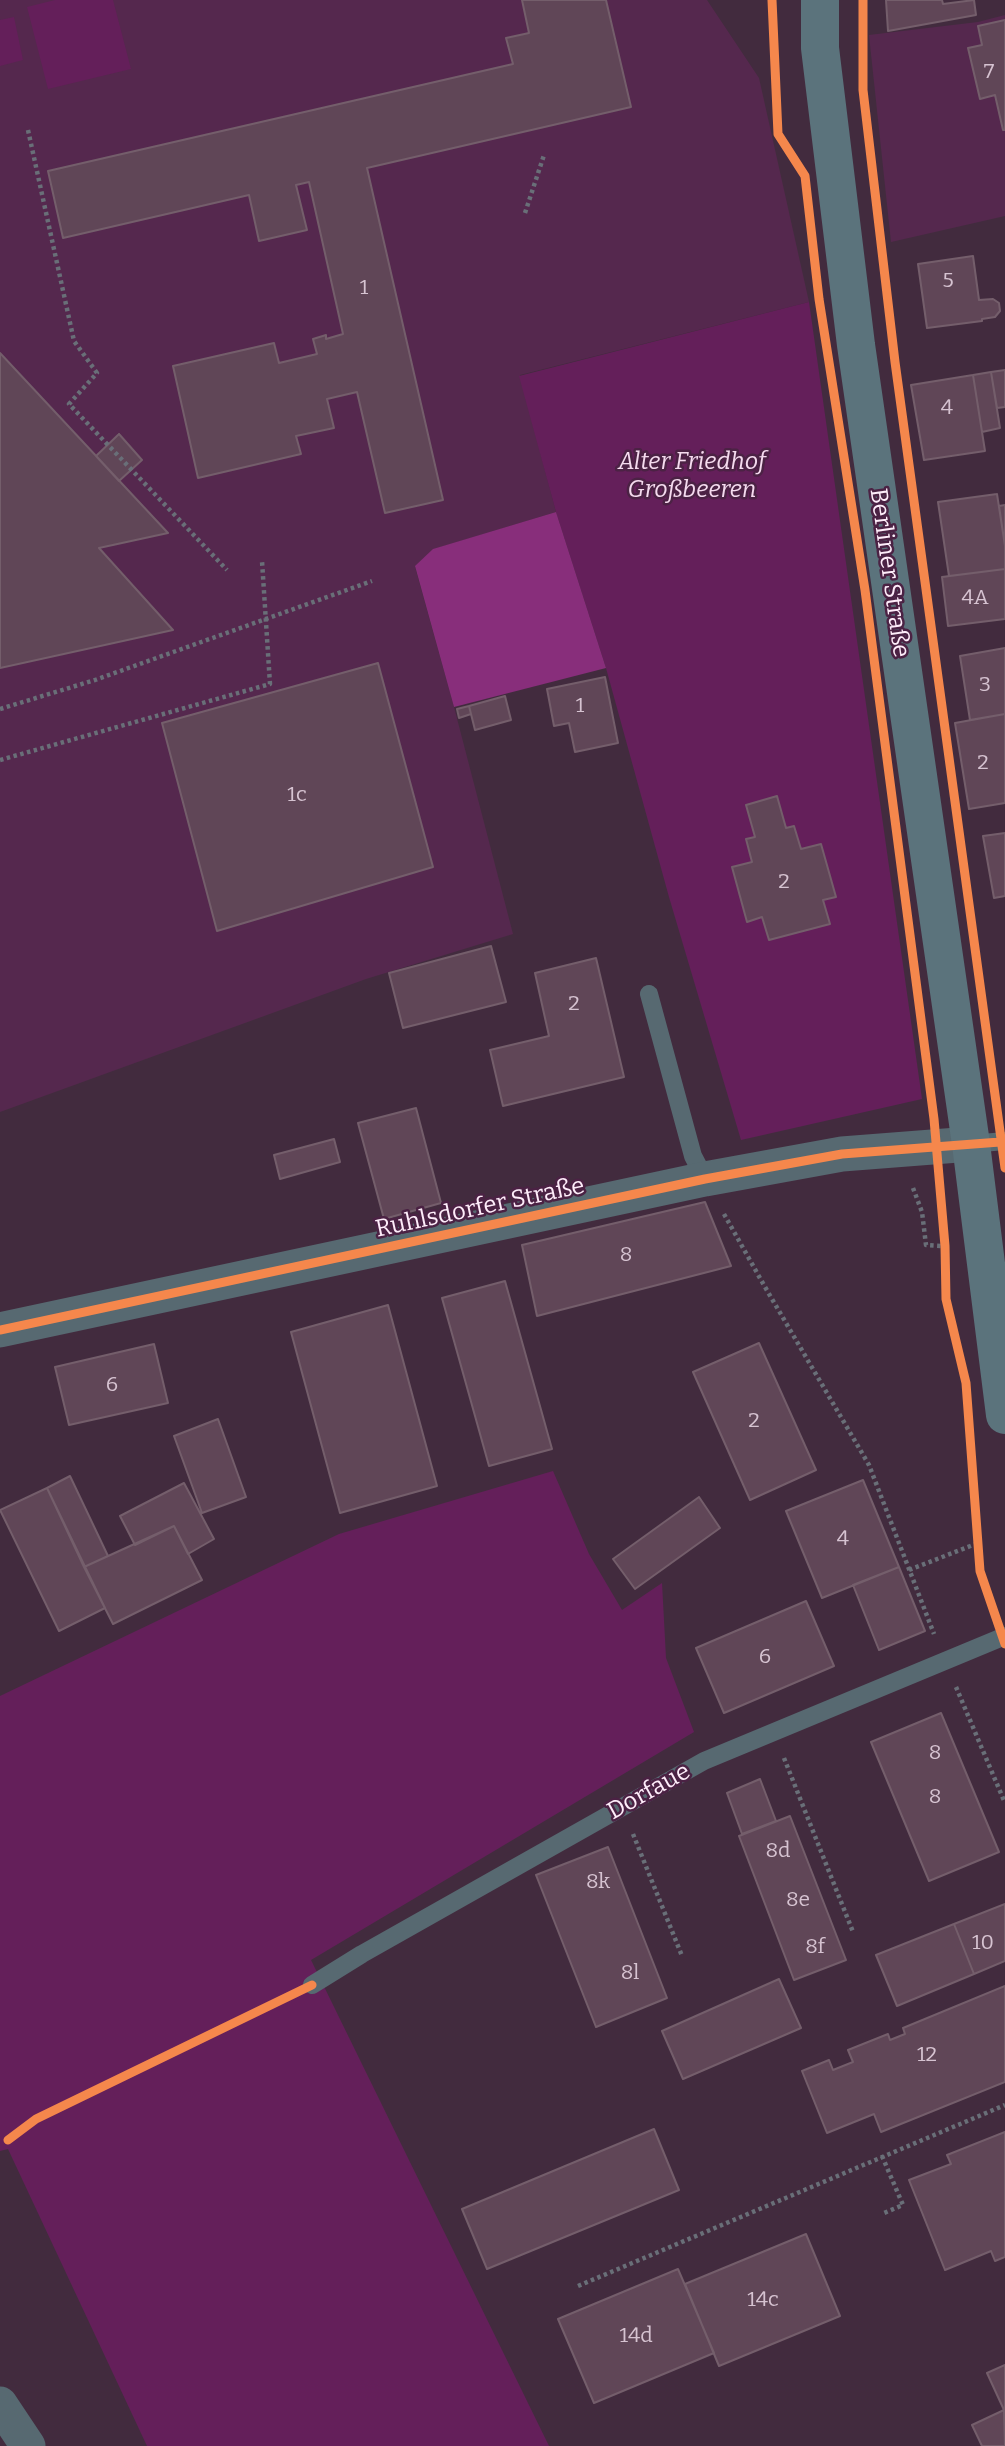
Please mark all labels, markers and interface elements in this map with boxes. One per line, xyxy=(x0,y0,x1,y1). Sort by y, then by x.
house number: 7 xyxy=(984,59,994,85)
house number: 5 xyxy=(942,268,954,294)
house number: 1 xyxy=(360,275,368,301)
house number: 4 xyxy=(941,395,953,421)
park label: Alter Friedhof Großbeeren xyxy=(618,448,766,504)
street label: Berliner Straße xyxy=(863,487,915,659)
house number: 4A xyxy=(961,585,989,611)
house number: 3 xyxy=(979,672,991,698)
house number: 1 xyxy=(576,693,584,719)
house number: 2 xyxy=(977,750,989,776)
house number: 1c xyxy=(287,782,307,808)
house number: 2 xyxy=(778,869,790,895)
house number: 2 xyxy=(568,991,580,1017)
street label: Ruhlsdorfer Straße xyxy=(373,1172,587,1244)
house number: 8 xyxy=(620,1242,632,1268)
house number: 6 xyxy=(106,1372,118,1398)
house number: 2 xyxy=(748,1408,760,1434)
house number: 4 xyxy=(837,1526,849,1552)
house number: 6 xyxy=(759,1644,771,1670)
house number: 8 xyxy=(929,1740,941,1766)
street label: Dorfaue xyxy=(602,1757,696,1827)
house number: 8 xyxy=(929,1784,941,1810)
house number: 8d xyxy=(766,1838,790,1864)
house number: 8k xyxy=(586,1869,610,1895)
house number: 8e xyxy=(786,1887,810,1913)
house number: 10 xyxy=(972,1930,994,1956)
house number: 8f xyxy=(805,1934,825,1960)
house number: 8l xyxy=(621,1960,639,1986)
house number: 12 xyxy=(917,2042,937,2068)
house number: 14c xyxy=(747,2287,779,2313)
house number: 14d xyxy=(619,2323,653,2349)

